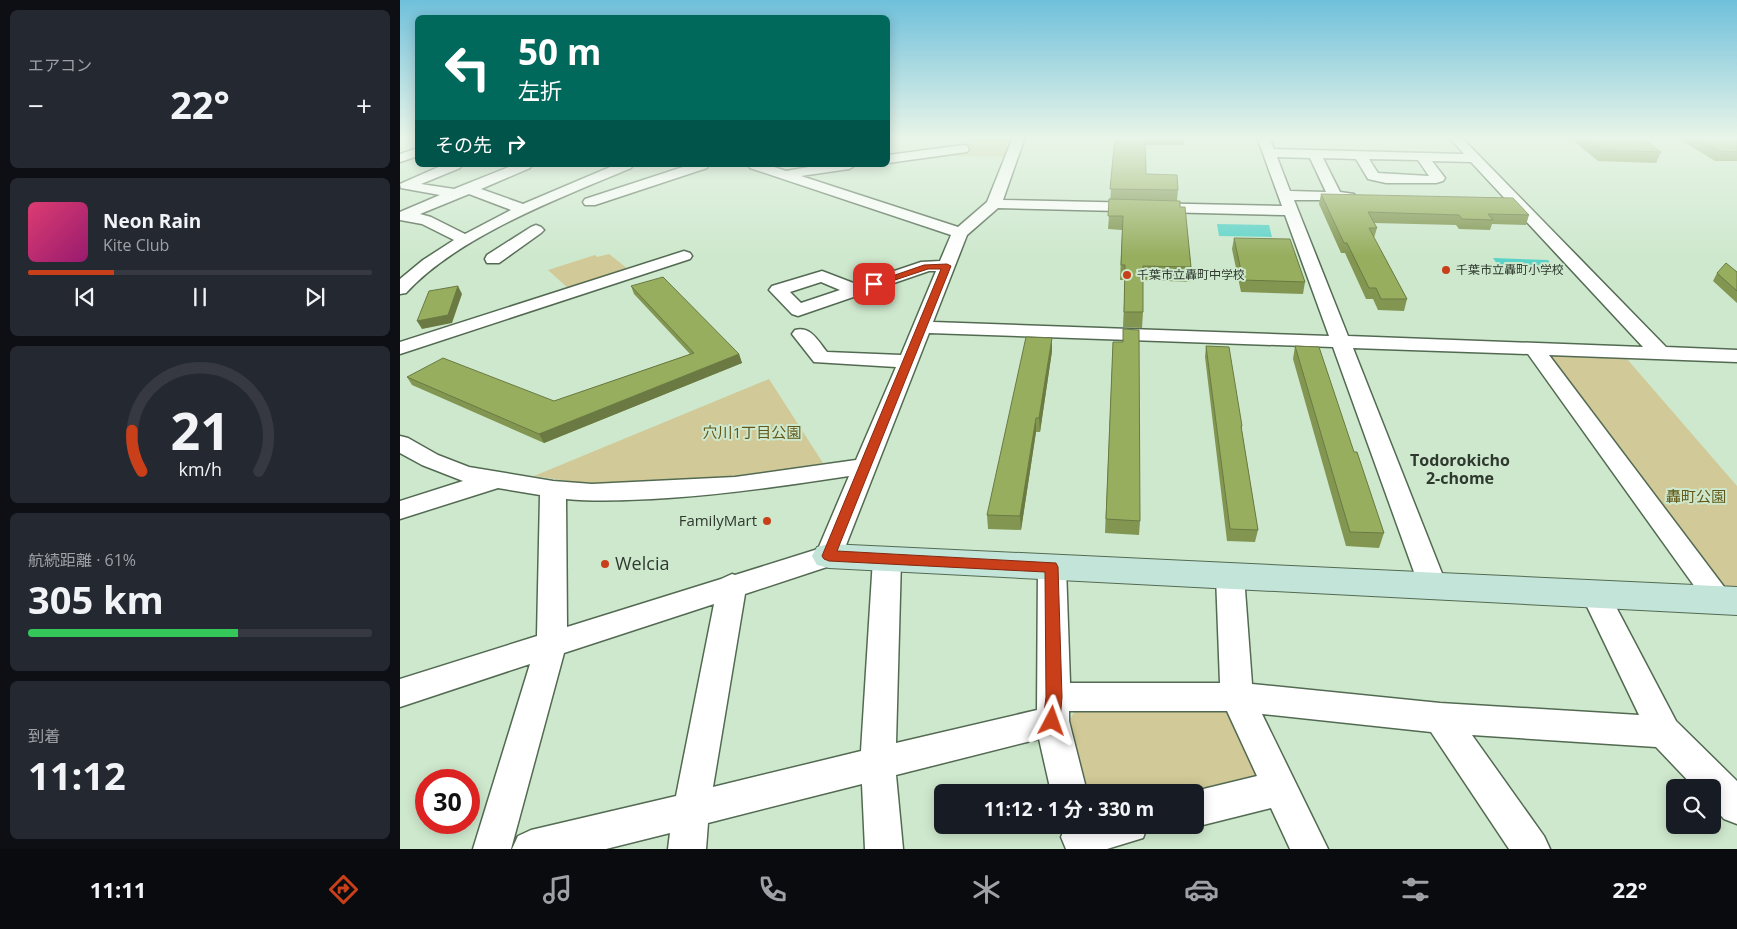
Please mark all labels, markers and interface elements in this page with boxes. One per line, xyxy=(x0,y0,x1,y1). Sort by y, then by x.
text: 50 m xyxy=(518,28,601,75)
icon: left xyxy=(435,35,500,100)
text: エアコン xyxy=(28,54,92,76)
text: 左折 xyxy=(518,75,562,105)
text: 22° xyxy=(170,78,230,130)
text: − xyxy=(28,86,44,124)
text: + xyxy=(356,86,372,124)
icon: right xyxy=(502,130,530,158)
text: その先 xyxy=(435,132,492,158)
text: Neon Rain xyxy=(103,208,201,234)
text: Kite Club xyxy=(103,234,169,256)
place label: 千葉市立轟町小学校 xyxy=(1456,261,1564,278)
pin xyxy=(853,263,895,305)
marker: 千葉市立轟町小学校 xyxy=(1440,264,1452,276)
place label: 千葉市立轟町中学校 xyxy=(1137,266,1245,283)
marker: 千葉市立轟町中学校 xyxy=(1121,269,1133,281)
icon: arrive xyxy=(860,270,888,298)
icon: previous xyxy=(71,283,99,311)
icon: pause xyxy=(186,283,214,311)
icon: next xyxy=(301,283,329,311)
text: 21 xyxy=(170,394,230,465)
park label: 穴川1丁目公園 xyxy=(703,422,801,442)
district label: Todorokicho 2-chome xyxy=(1410,449,1510,489)
text: km/h xyxy=(178,457,222,481)
park label: 轟町公園 xyxy=(1666,486,1726,506)
place label: FamilyMart xyxy=(679,510,757,530)
marker: FamilyMart xyxy=(761,515,773,527)
text: 航続距離 · 61% xyxy=(28,549,136,571)
place label: Welcia xyxy=(615,551,669,575)
marker: Welcia xyxy=(599,558,611,570)
text: 305 km xyxy=(28,573,164,625)
position arrow xyxy=(1025,694,1077,746)
text: 到着 xyxy=(28,725,60,747)
text: 11:12 xyxy=(28,749,126,801)
speed limit sign: 30 xyxy=(415,769,480,834)
map controls xyxy=(1666,779,1721,834)
button: search xyxy=(1666,779,1721,834)
text: 11:12 · 1 分 · 330 m xyxy=(984,796,1154,822)
icon: directions xyxy=(326,872,361,907)
icon: music xyxy=(540,872,575,907)
icon: phone xyxy=(755,872,790,907)
icon: climate xyxy=(969,872,1004,907)
icon: car xyxy=(1184,872,1219,907)
icon: filters xyxy=(1398,872,1433,907)
text: 11:11 xyxy=(90,874,146,904)
text: 22° xyxy=(1613,874,1647,904)

